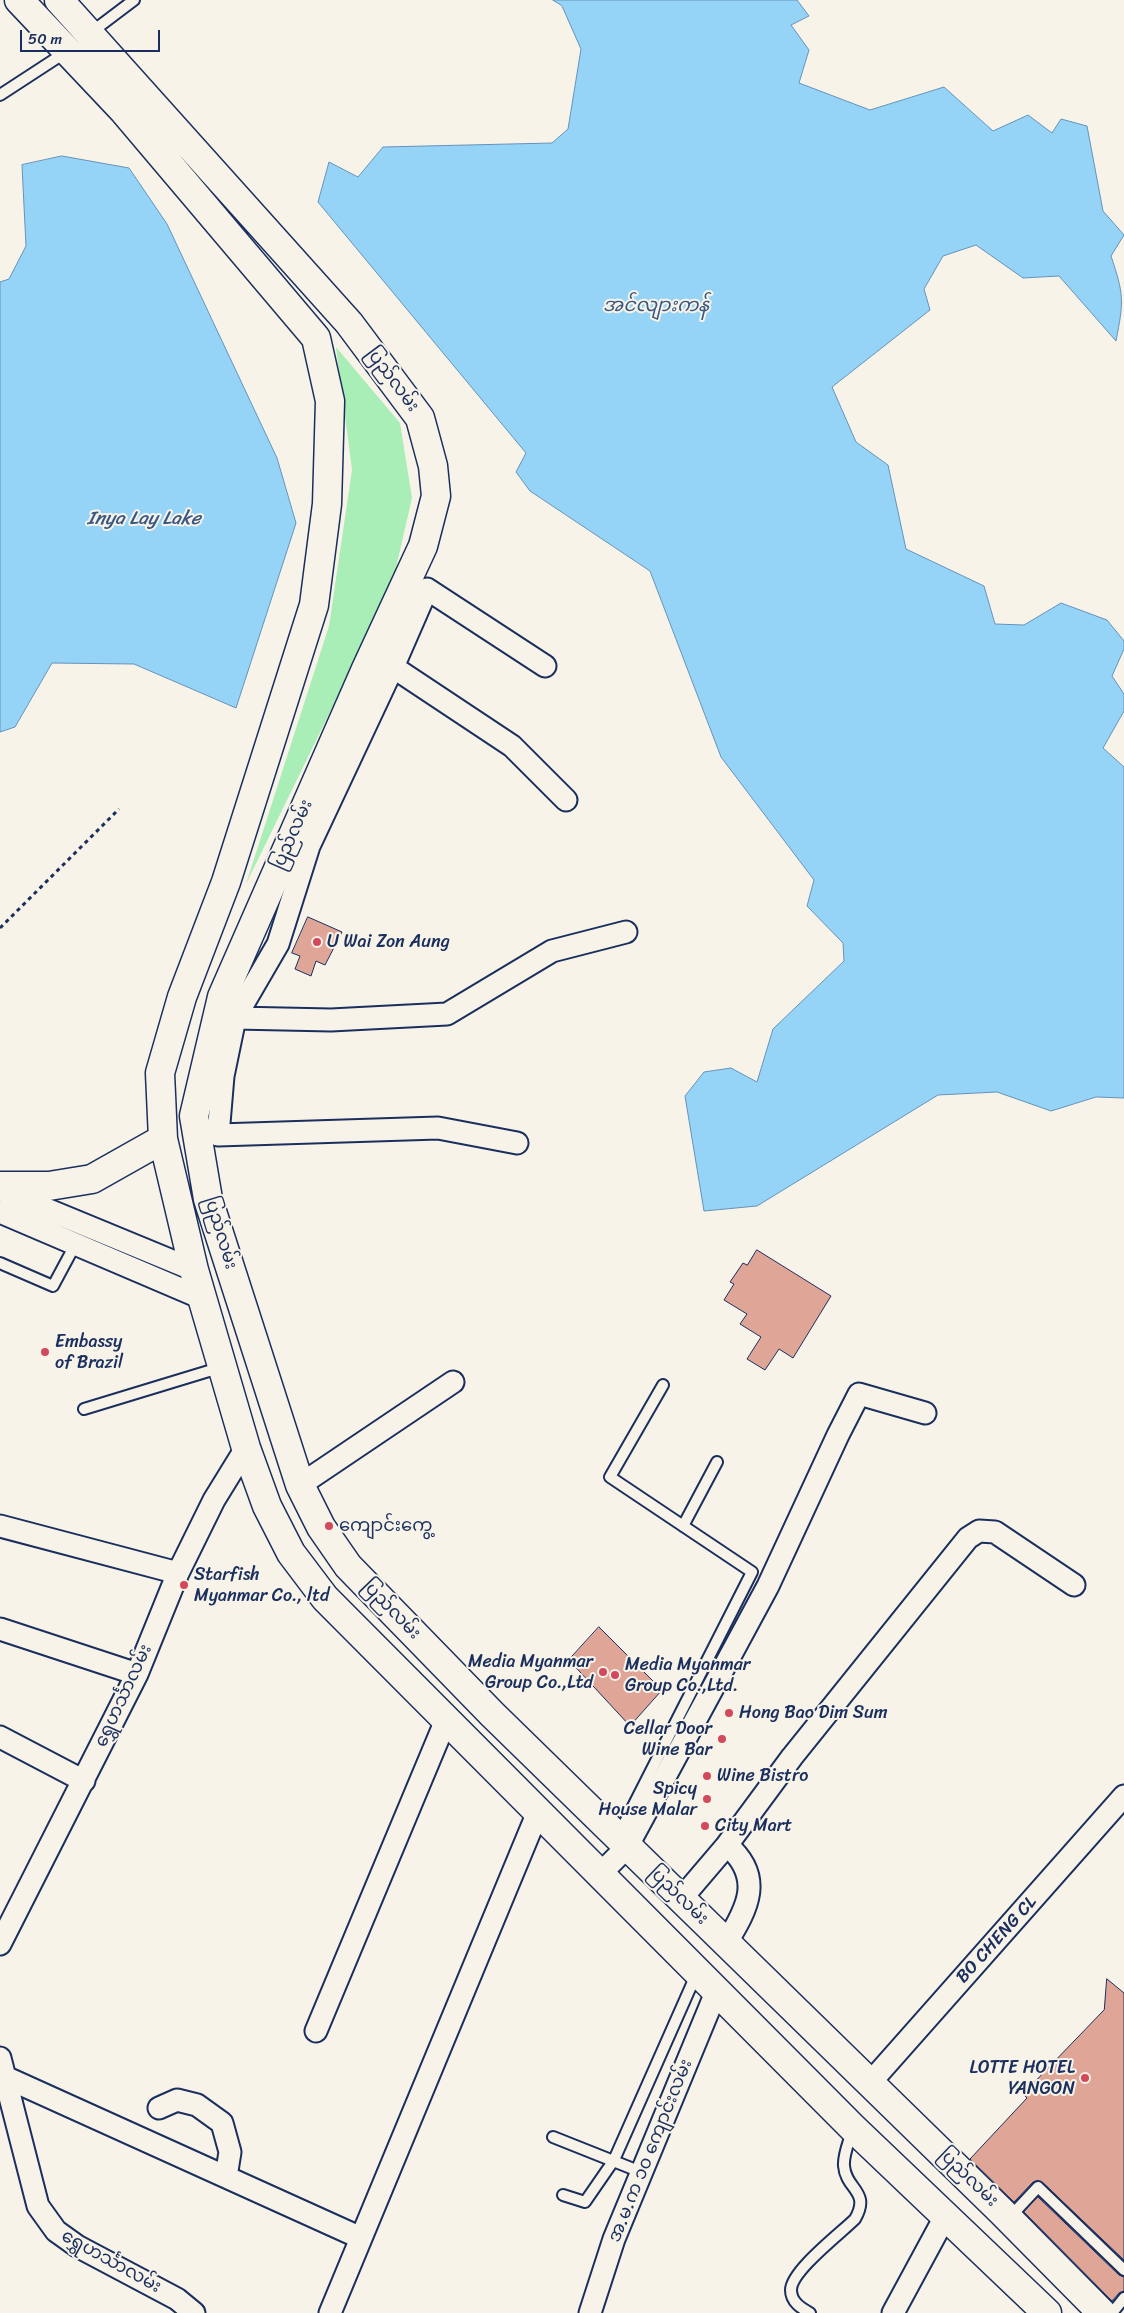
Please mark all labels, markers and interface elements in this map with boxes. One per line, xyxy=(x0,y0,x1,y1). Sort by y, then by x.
scale bar xyxy=(22,20,162,52)
text: 50 m xyxy=(28,26,62,52)
water label: အင်လျားကန် xyxy=(603,295,709,317)
street label: ပြည်လမ်း xyxy=(361,344,423,416)
water label: Inya Lay Lake xyxy=(87,508,201,530)
street label: ပြည်လမ်း xyxy=(268,796,318,874)
place label: U Wai Zon Aung xyxy=(327,931,450,953)
marker: U Wai Zon Aung xyxy=(311,936,323,948)
street label: ပြည်လမ်း xyxy=(199,1194,241,1272)
place label: Embassy of Brazil xyxy=(55,1331,123,1374)
marker: Embassy of Brazil xyxy=(39,1346,51,1358)
place label: ကျောင်းကွေ့ xyxy=(339,1515,432,1537)
marker: ကျောင်းကွေ့ xyxy=(323,1520,335,1532)
place label: Starfish Myanmar Co., ltd xyxy=(194,1564,330,1606)
street label: ပြည်လမ်း xyxy=(357,1576,425,1644)
marker: Starfish Myanmar Co., ltd xyxy=(178,1579,190,1591)
street label: ရွှေဟင်္သာလမ်း xyxy=(91,1641,157,1751)
place label: Media Myanmar Group Co.,Ltd xyxy=(468,1651,593,1694)
place label: Media Myanmar Group Co.,Ltd. xyxy=(625,1654,750,1696)
marker: Media Myanmar Group Co.,Ltd xyxy=(597,1666,609,1678)
marker: Media Myanmar Group Co.,Ltd. xyxy=(609,1669,621,1681)
place label: Hong Bao Dim Sum xyxy=(739,1702,888,1724)
marker: Hong Bao Dim Sum xyxy=(723,1707,735,1719)
place label: Cellar Door Wine Bar xyxy=(624,1718,712,1760)
marker: Cellar Door Wine Bar xyxy=(716,1733,728,1745)
place label: Wine Bistro xyxy=(717,1765,808,1787)
marker: Wine Bistro xyxy=(701,1770,713,1782)
place label: Spicy House Malar xyxy=(599,1778,697,1820)
marker: Spicy House Malar xyxy=(701,1793,713,1805)
place label: City Mart xyxy=(715,1815,792,1837)
marker: City Mart xyxy=(699,1820,711,1832)
street label: ပြည်လမ်း xyxy=(644,1862,712,1930)
street label: BO CHENG CL xyxy=(952,1892,1042,1988)
street label: အ.မ.က ၁၀ ကျောင်းလမ်း xyxy=(604,2056,698,2246)
place label: LOTTE HOTEL YANGON xyxy=(970,2057,1075,2100)
marker: LOTTE HOTEL YANGON xyxy=(1079,2072,1091,2084)
street label: ပြည်လမ်း xyxy=(934,2144,1002,2212)
street label: ရွှေဟင်္သာလမ်း xyxy=(57,2226,165,2298)

